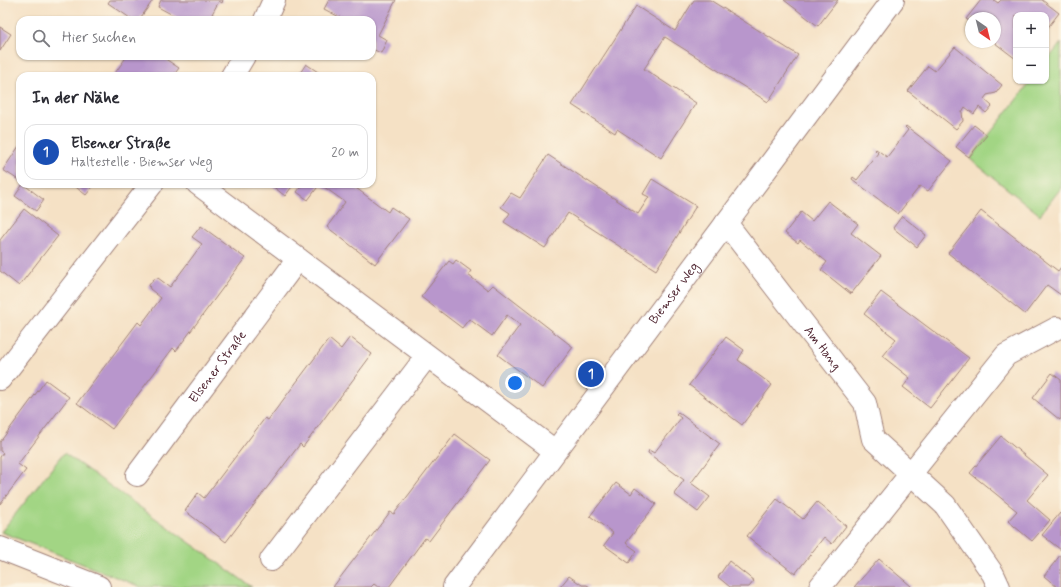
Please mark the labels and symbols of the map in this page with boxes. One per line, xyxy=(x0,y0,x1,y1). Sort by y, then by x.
north arrow xyxy=(965,12,1001,48)
street label: Biemser Weg xyxy=(645,258,703,327)
street label: Am Hang xyxy=(800,322,845,374)
street label: Elsener Straße xyxy=(185,327,250,406)
pin: 1 xyxy=(578,359,604,389)
your location xyxy=(505,373,525,393)

